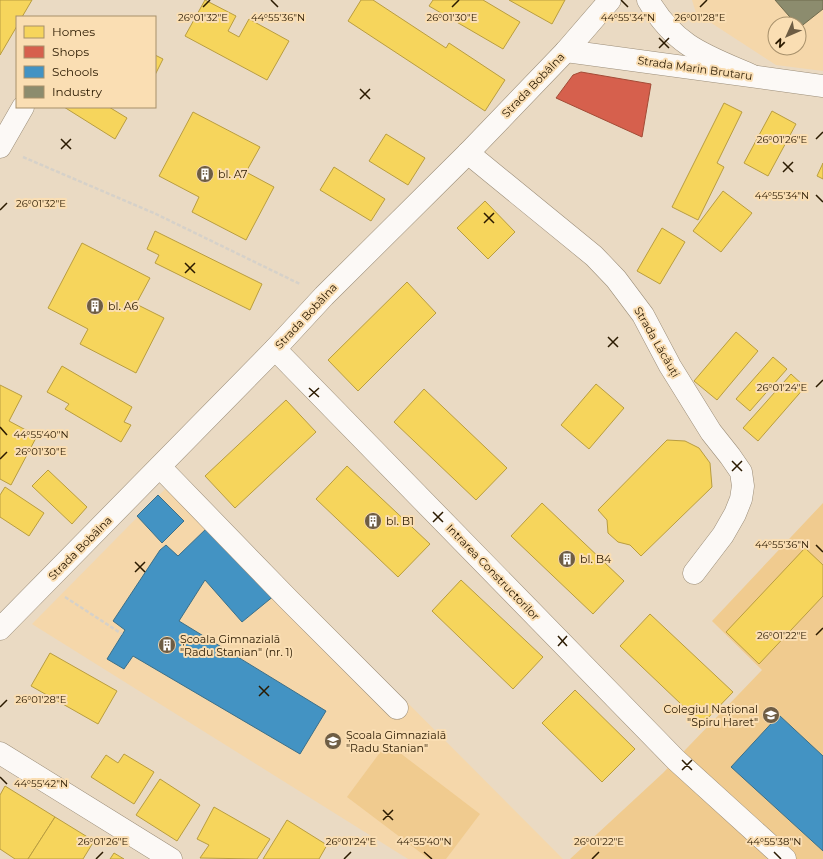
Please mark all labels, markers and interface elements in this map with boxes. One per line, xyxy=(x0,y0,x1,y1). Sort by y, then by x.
text: 26°01'32"E xyxy=(178,11,228,24)
text: 44°55'36"N xyxy=(251,11,305,24)
text: 26°01'30"E xyxy=(427,11,478,24)
text: 44°55'34"N xyxy=(601,11,655,24)
text: 26°01'28"E xyxy=(675,11,726,24)
legend xyxy=(16,16,156,108)
north arrow xyxy=(767,16,807,56)
text: Homes xyxy=(52,24,95,39)
text: N xyxy=(772,35,788,51)
text: Shops xyxy=(52,44,89,59)
street label: Strada Bobâlna xyxy=(499,50,567,120)
street label: Strada Marin Brutaru xyxy=(637,53,753,83)
text: Schools xyxy=(52,64,98,79)
text: Industry xyxy=(52,84,102,99)
text: 26°01'26"E xyxy=(757,133,807,146)
building icon: bl. A7 xyxy=(195,164,215,184)
place label: bl. A7 xyxy=(218,167,247,181)
text: 44°55'34"N xyxy=(755,189,809,202)
text: 26°01'32"E xyxy=(16,197,66,210)
street label: Strada Bobâlna xyxy=(272,280,340,352)
building icon: bl. A6 xyxy=(85,296,105,316)
place label: bl. A6 xyxy=(108,299,138,313)
street label: Strada Lăcăuți xyxy=(631,304,683,380)
text: 26°01'24"E xyxy=(757,381,808,394)
text: 44°55'40"N xyxy=(13,428,69,441)
text: 26°01'30"E xyxy=(16,445,67,458)
building icon: bl. B1 xyxy=(363,511,383,531)
street label: Strada Bobâlna xyxy=(45,513,115,583)
place label: bl. B1 xyxy=(386,514,414,528)
street label: Intrarea Constructorilor xyxy=(443,521,543,623)
text: 44°55'36"N xyxy=(755,538,809,551)
building icon: bl. B4 xyxy=(557,549,577,569)
place label: bl. B4 xyxy=(580,552,612,566)
text: 26°01'22"E xyxy=(757,629,807,642)
place label: Școala Gimnazială "Radu Stanian" (nr. 1) xyxy=(180,632,293,659)
building icon: Școala Gimnazială "Radu Stanian" (nr. 1) xyxy=(157,635,177,655)
text: 26°01'28"E xyxy=(16,693,67,706)
place label: Colegiul Național "Spiru Haret" xyxy=(664,702,758,729)
school or university icon: Colegiul Național "Spiru Haret" xyxy=(761,705,781,725)
place label: Școala Gimnazială "Radu Stanian" xyxy=(346,728,446,755)
school or university icon: Școala Gimnazială "Radu Stanian" xyxy=(323,731,343,751)
text: 44°55'42"N xyxy=(14,777,68,790)
text: 26°01'26"E xyxy=(78,835,128,848)
text: 26°01'24"E xyxy=(326,835,377,848)
text: 44°55'40"N xyxy=(396,835,452,848)
text: 26°01'22"E xyxy=(574,835,624,848)
text: 44°55'38"N xyxy=(747,835,801,848)

